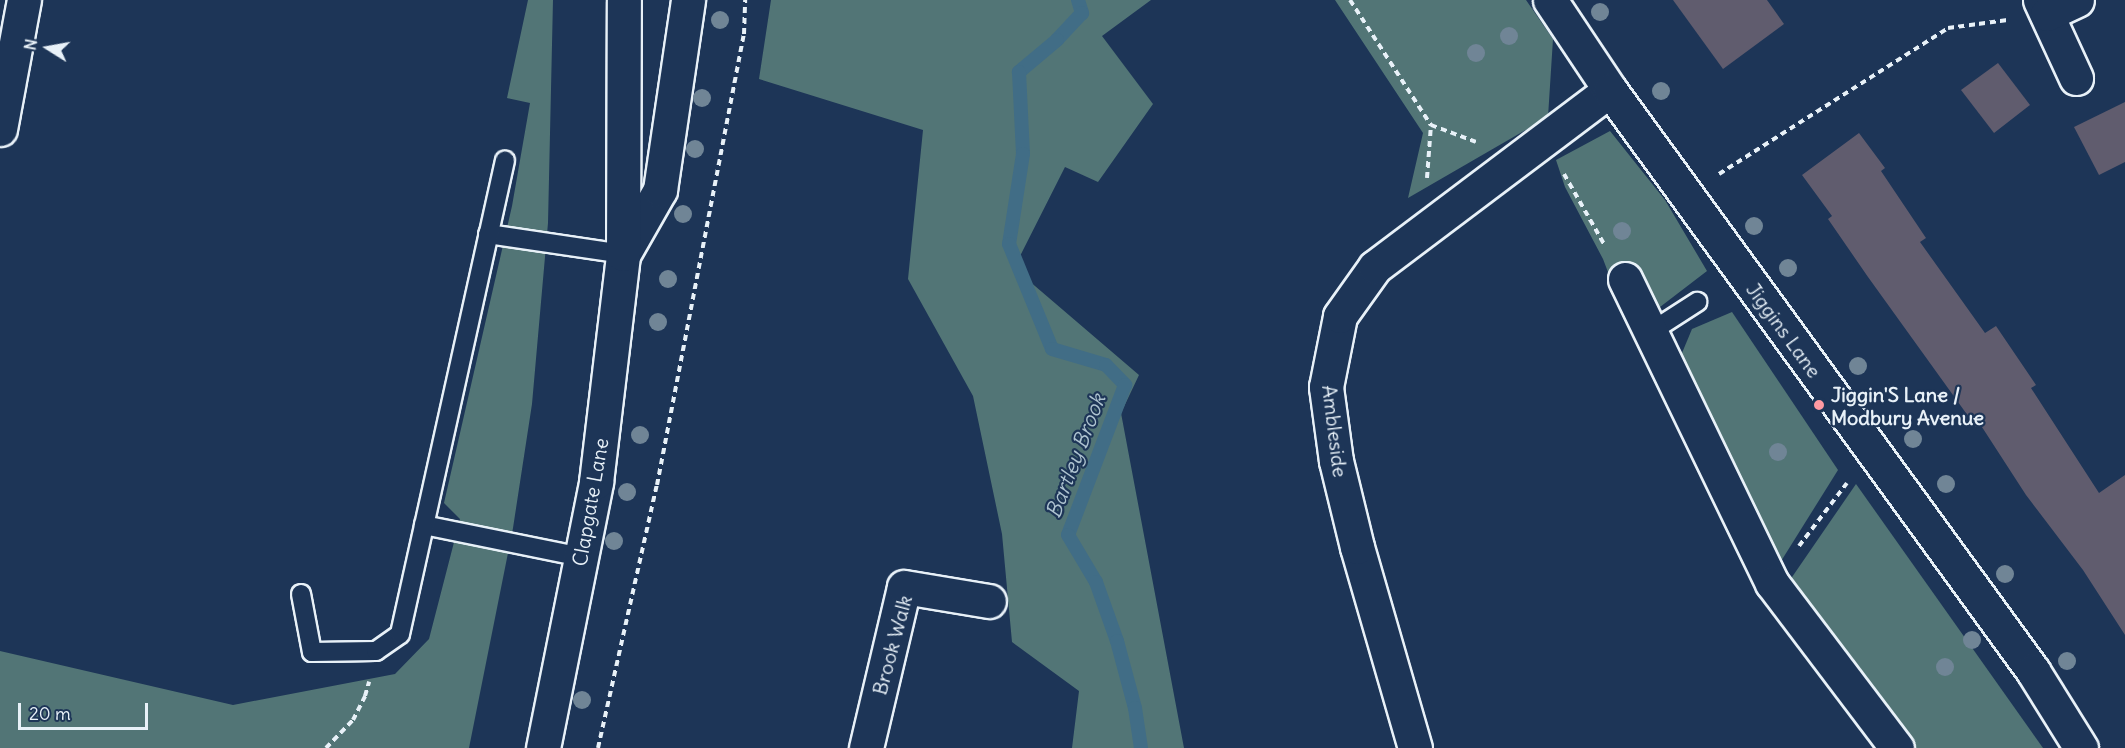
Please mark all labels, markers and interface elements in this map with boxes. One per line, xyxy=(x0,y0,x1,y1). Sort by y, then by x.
north arrow xyxy=(18,18,78,78)
text: N xyxy=(19,37,41,52)
street label: Jiggins Lane xyxy=(1741,278,1827,382)
place label: Jiggin'S Lane / Modbury Avenue xyxy=(1831,382,1984,429)
street label: Ambleside xyxy=(1317,384,1353,478)
water label: Bartley Brook xyxy=(1041,390,1111,522)
marker: Jiggin'S Lane / Modbury Avenue xyxy=(1812,398,1826,412)
street label: Clapgate Lane xyxy=(567,436,613,568)
street label: Brook Walk xyxy=(867,593,917,697)
scale bar xyxy=(21,691,152,729)
text: 20 m xyxy=(29,702,71,725)

